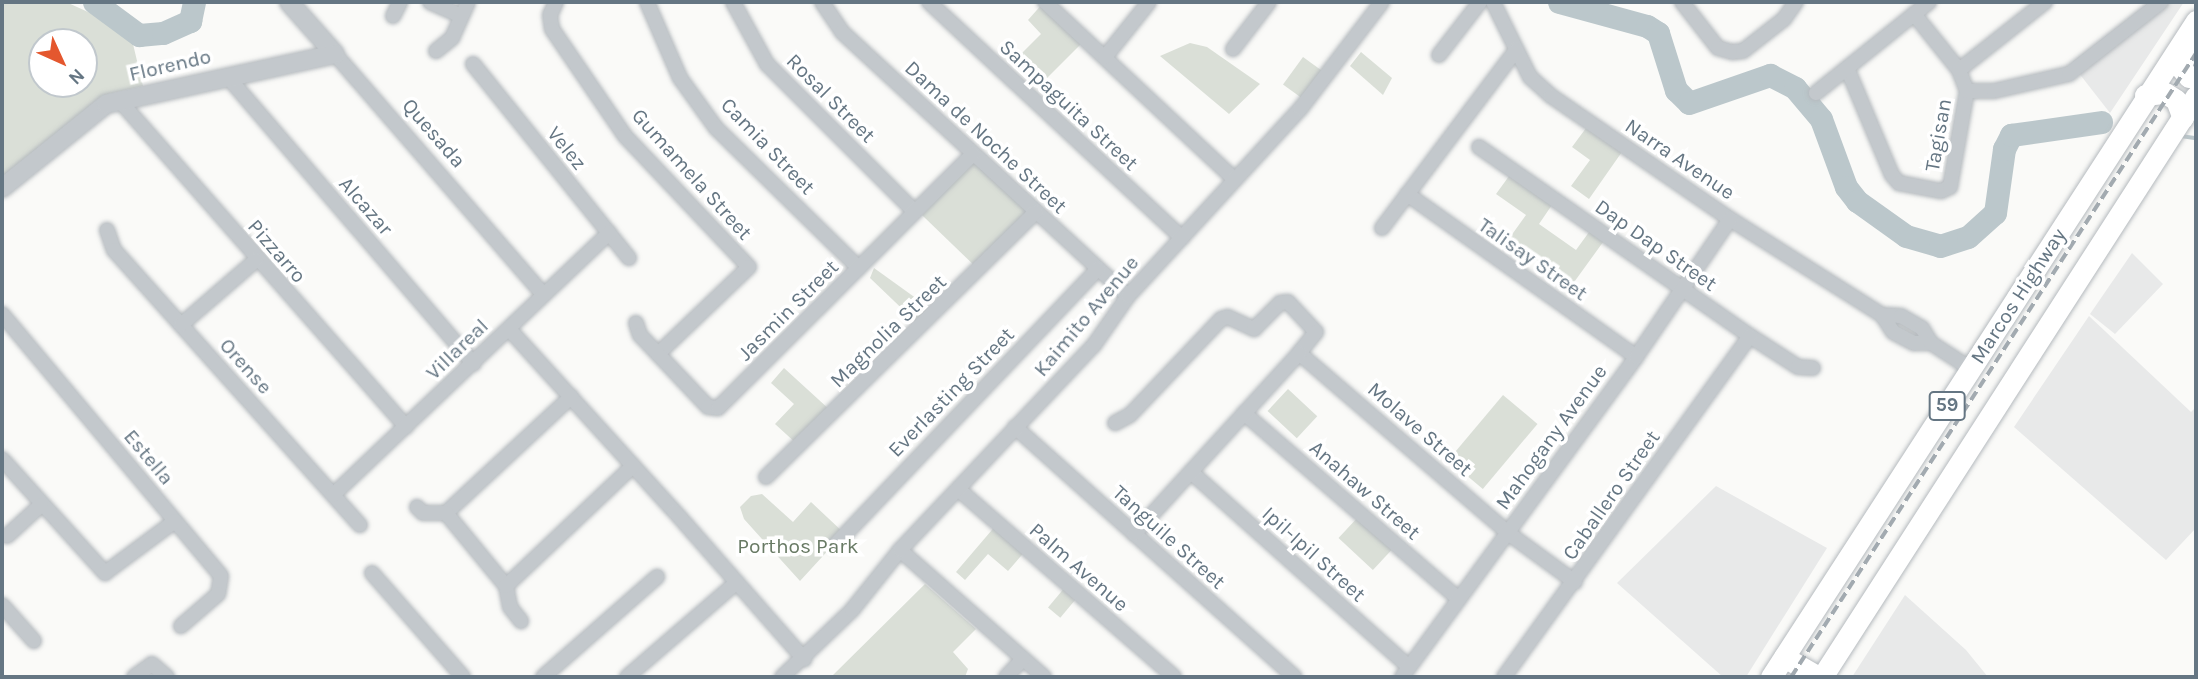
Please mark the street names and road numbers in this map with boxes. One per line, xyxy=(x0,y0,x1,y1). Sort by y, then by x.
street label: Sampaguita Street xyxy=(994,34,1144,176)
street label: Florendo xyxy=(127,43,213,87)
street label: Rosal Street xyxy=(781,48,881,148)
street label: Dama de Noche Street xyxy=(900,55,1072,219)
street label: Camia Street xyxy=(716,92,820,200)
street label: Quesada xyxy=(397,93,471,173)
street label: Tagisan xyxy=(1919,97,1957,173)
street label: Gumamela Street xyxy=(626,103,758,245)
street label: Narra Avenue xyxy=(1620,113,1740,205)
street label: Velez xyxy=(542,121,592,175)
street label: Alcazar xyxy=(334,172,398,240)
street label: Dap Dap Street xyxy=(1590,194,1722,296)
street label: Talisay Street xyxy=(1474,212,1592,306)
street label: Pizzarro xyxy=(243,214,311,288)
street label: Marcos Highway xyxy=(1965,223,2071,369)
street label: Kaimito Avenue xyxy=(1028,250,1144,382)
street label: Jasmin Street xyxy=(732,254,844,366)
street label: Magnolia Street xyxy=(825,269,951,393)
street label: Villareal xyxy=(420,313,494,385)
street label: Everlasting Street xyxy=(883,322,1019,462)
street label: Orense xyxy=(214,333,278,399)
street label: Mahogany Avenue xyxy=(1490,359,1612,515)
street label: Molave Street xyxy=(1362,377,1478,481)
road number: 59 xyxy=(1928,390,1966,422)
street label: Estella xyxy=(119,424,179,490)
street label: Caballero Street xyxy=(1557,425,1665,565)
street label: Anahaw Street xyxy=(1305,435,1425,545)
street label: Tanguile Street xyxy=(1107,480,1231,594)
street label: Ipil-Ipil Street xyxy=(1257,501,1371,607)
street label: Palm Avenue xyxy=(1024,517,1134,617)

